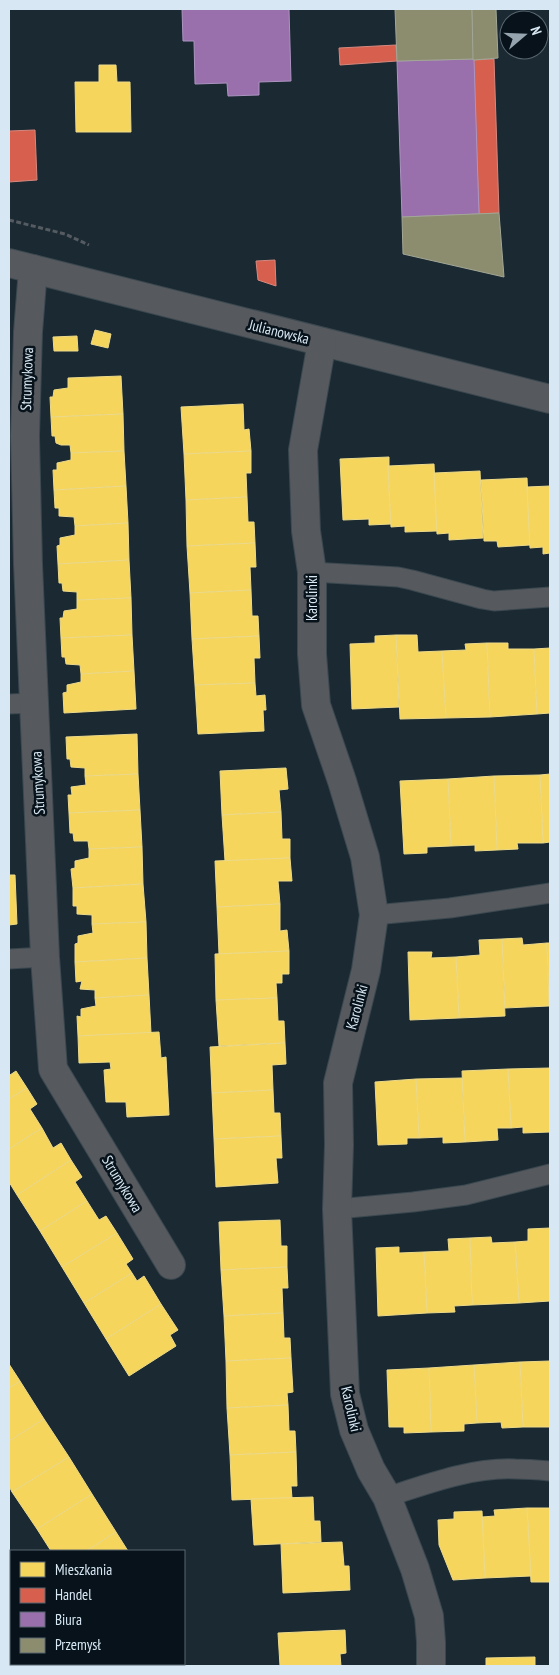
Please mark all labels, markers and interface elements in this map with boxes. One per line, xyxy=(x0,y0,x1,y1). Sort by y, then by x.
north arrow xyxy=(499,10,549,60)
text: N xyxy=(527,24,546,37)
street label: Julianowska xyxy=(246,315,311,348)
street label: Strumykowa xyxy=(16,347,37,411)
street label: Karolinki xyxy=(302,575,321,621)
street label: Strumykowa xyxy=(26,751,49,815)
street label: Karolinki xyxy=(341,982,372,1032)
street label: Strumykowa xyxy=(98,1152,147,1216)
street label: Karolinki xyxy=(337,1384,366,1433)
legend xyxy=(10,1550,185,1665)
text: Mieszkania xyxy=(55,1560,112,1579)
text: Handel xyxy=(55,1585,92,1604)
text: Biura xyxy=(55,1610,82,1629)
text: Przemysł xyxy=(55,1635,101,1654)

